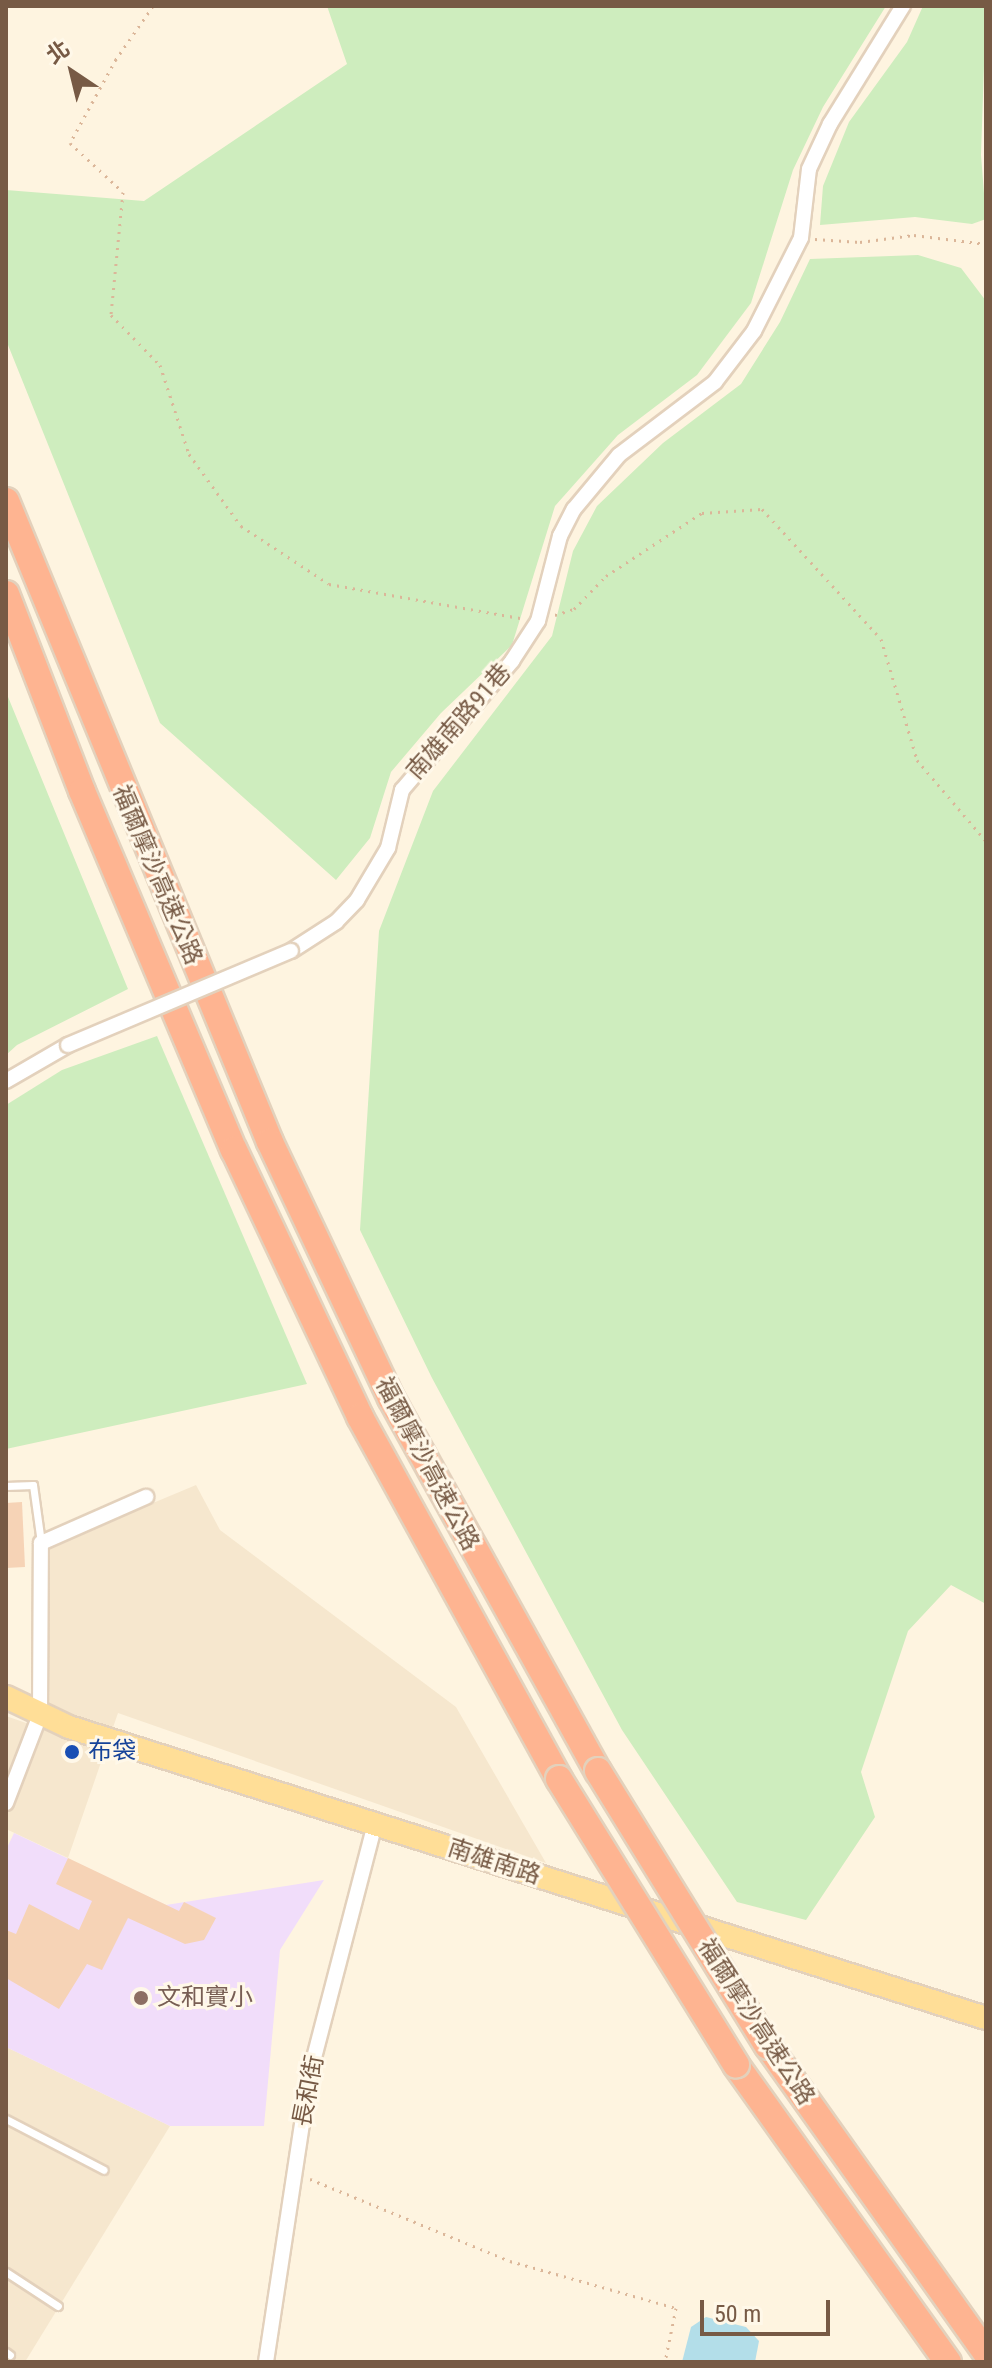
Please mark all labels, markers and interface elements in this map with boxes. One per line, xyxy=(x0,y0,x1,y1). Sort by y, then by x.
north arrow xyxy=(32,32,112,112)
text: 北 xyxy=(42,35,74,68)
street label: 南雄南路91巷 xyxy=(401,658,517,786)
street label: 福爾摩沙高速公路 xyxy=(106,781,208,969)
street label: 福爾摩沙高速公路 xyxy=(369,1372,485,1556)
place label: 布袋 xyxy=(88,1738,136,1766)
marker: 布袋 xyxy=(63,1743,81,1761)
street label: 南雄南路 xyxy=(444,1833,544,1891)
street label: 福爾摩沙高速公路 xyxy=(692,1934,820,2110)
place label: 文和實小 xyxy=(157,1984,253,2012)
marker: 文和實小 xyxy=(132,1989,150,2007)
street label: 長和街 xyxy=(288,2053,330,2129)
scale bar xyxy=(704,2284,834,2334)
text: 50 m xyxy=(714,2300,761,2328)

